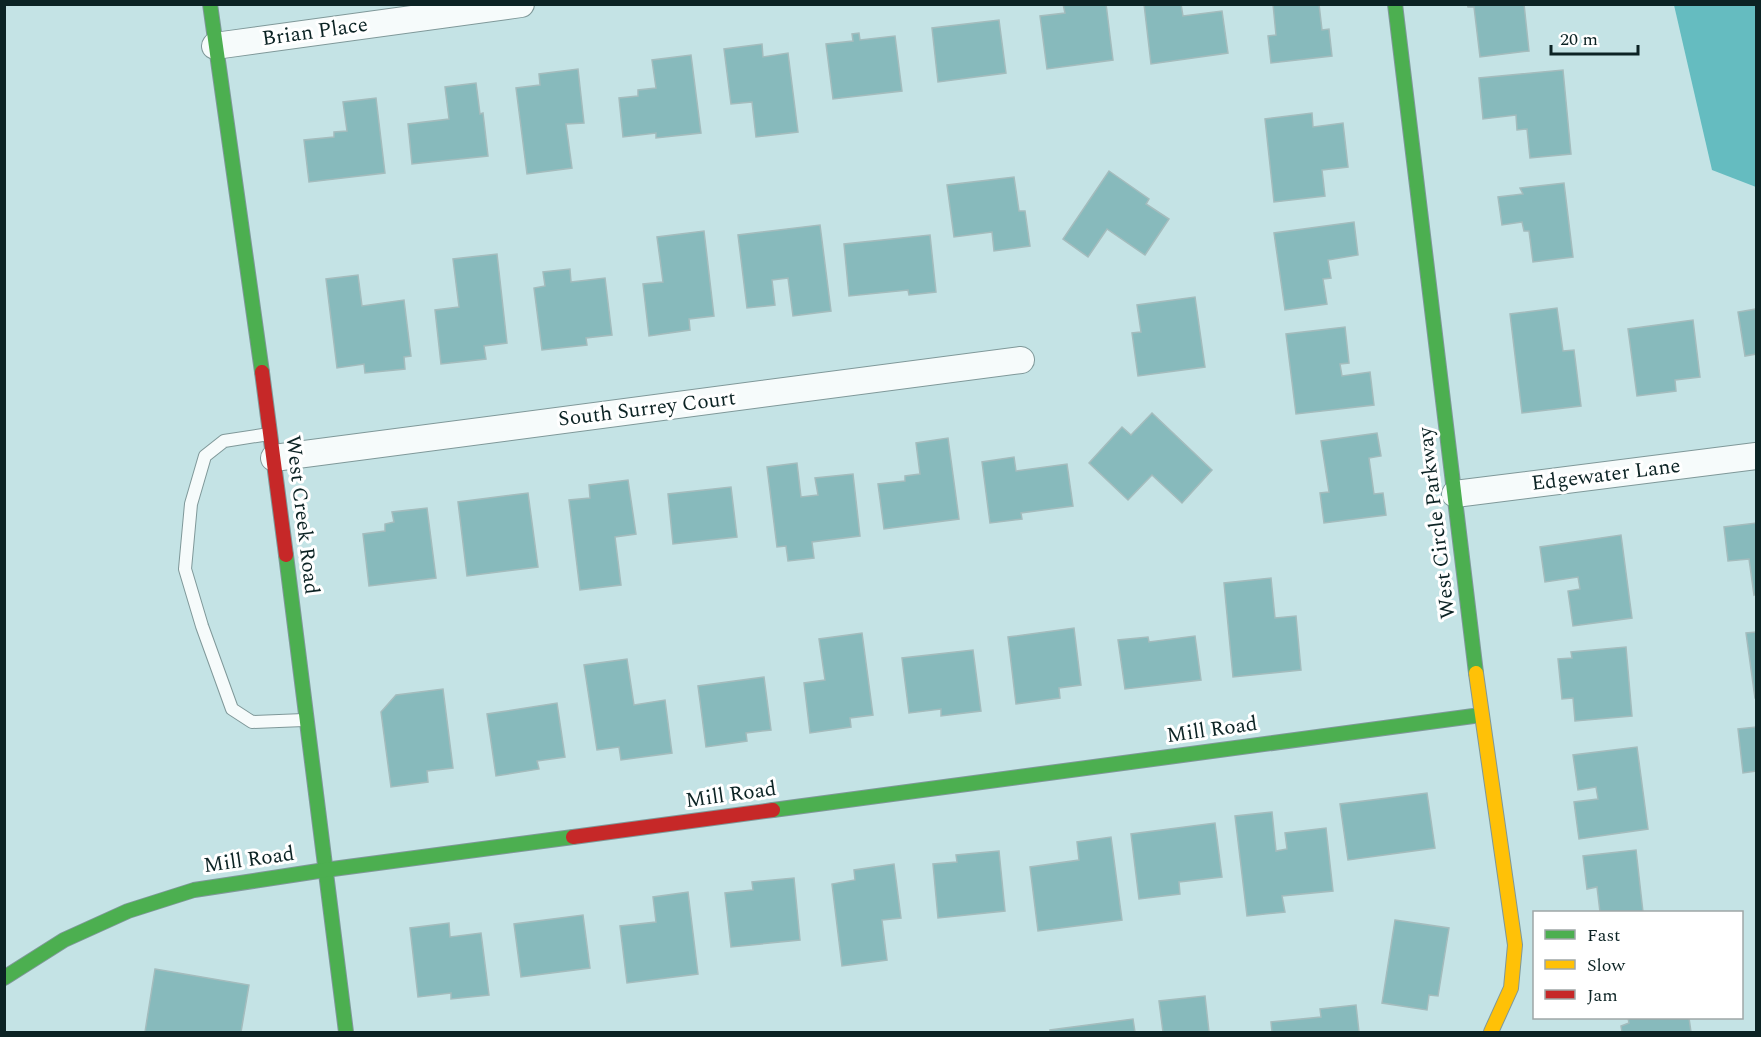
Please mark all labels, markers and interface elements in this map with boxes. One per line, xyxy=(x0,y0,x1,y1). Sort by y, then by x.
street label: Brian Place xyxy=(260,9,370,55)
scale bar xyxy=(1551,18,1638,56)
text: 20 m xyxy=(1560,26,1598,53)
street label: South Surrey Court xyxy=(556,382,738,436)
street label: West Circle Parkway xyxy=(1409,424,1465,621)
street label: West Creek Road xyxy=(276,434,328,596)
street label: Edgewater Lane xyxy=(1530,450,1682,500)
street label: Mill Road xyxy=(1164,708,1260,752)
street label: Mill Road xyxy=(683,773,779,817)
street label: Mill Road xyxy=(201,838,297,882)
legend xyxy=(1533,911,1743,1019)
text: Fast xyxy=(1587,922,1620,949)
text: Slow xyxy=(1587,952,1626,979)
text: Jam xyxy=(1587,982,1618,1009)

